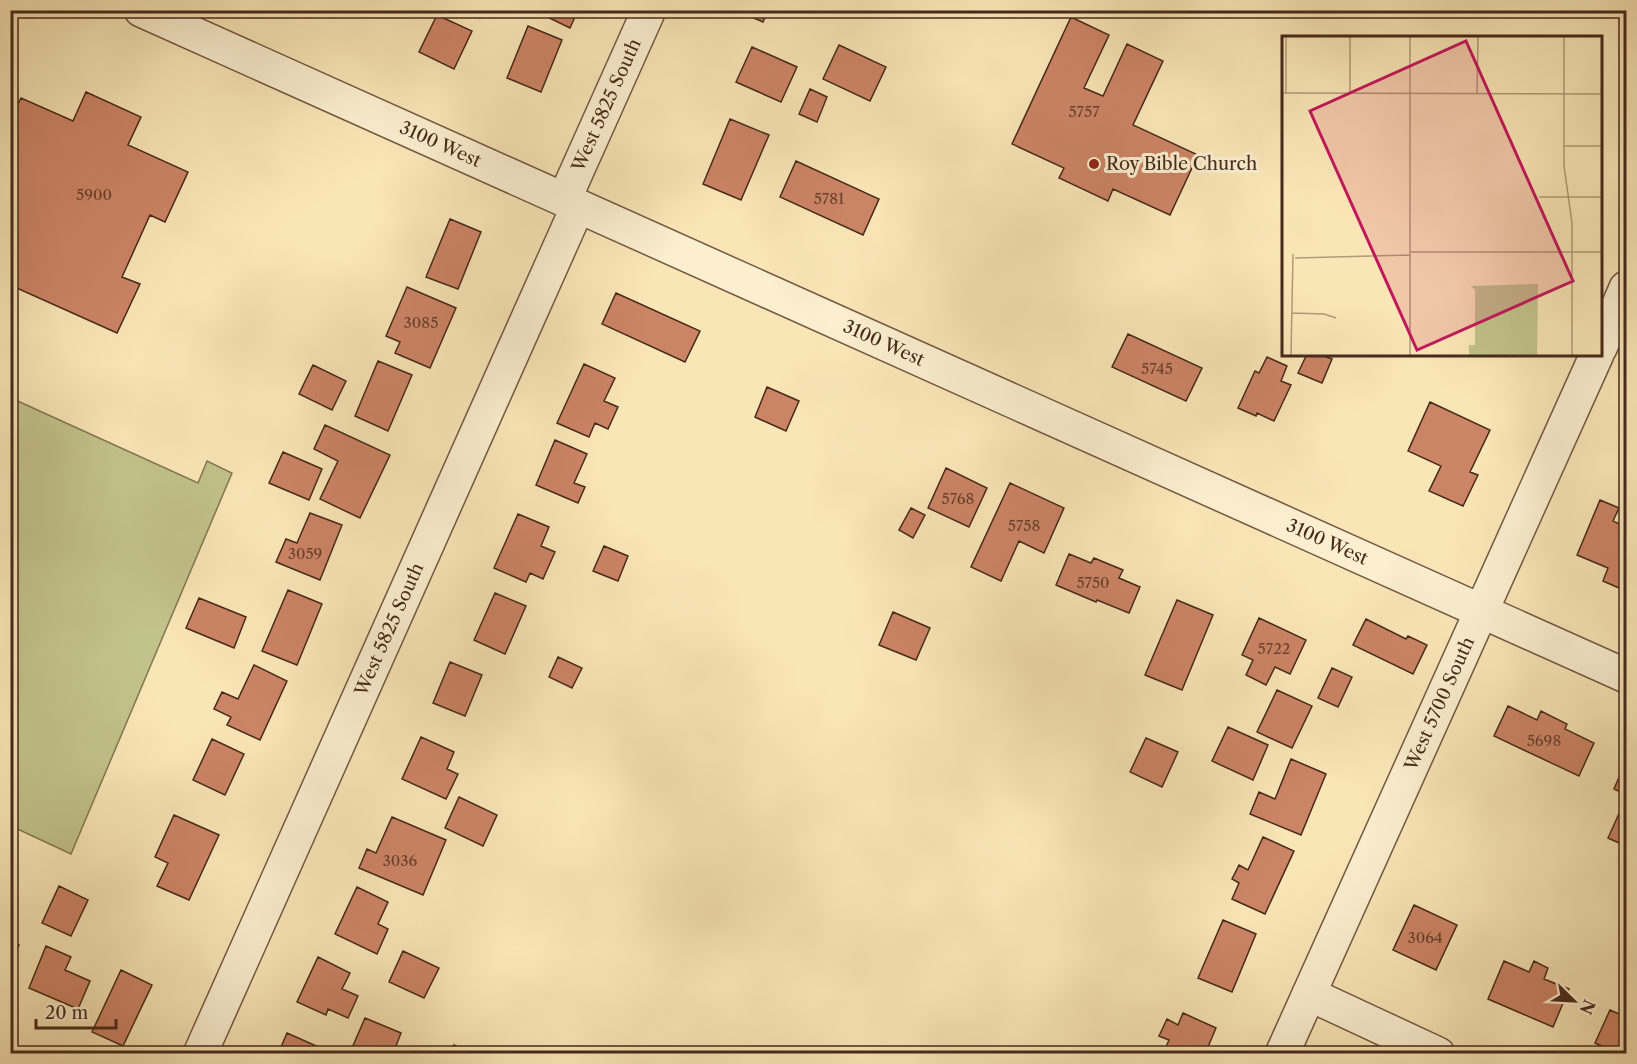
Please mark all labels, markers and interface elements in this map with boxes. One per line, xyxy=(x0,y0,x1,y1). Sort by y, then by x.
street label: West 5825 South xyxy=(567,35,646,176)
inset map xyxy=(1282,36,1601,356)
house number: 5757 xyxy=(1068,102,1100,121)
street label: 3100 West xyxy=(396,116,485,172)
place label: Roy Bible Church xyxy=(1106,153,1257,175)
marker: Roy Bible Church xyxy=(1087,157,1101,171)
house number: 5900 xyxy=(76,185,112,204)
house number: 5781 xyxy=(814,189,845,208)
house number: 3085 xyxy=(404,313,438,332)
street label: 3100 West xyxy=(840,315,928,371)
house number: 5745 xyxy=(1141,359,1173,378)
house number: 5768 xyxy=(942,489,975,508)
street label: 3100 West xyxy=(1283,514,1372,570)
house number: 5758 xyxy=(1008,516,1040,535)
house number: 3059 xyxy=(288,544,322,563)
street label: West 5825 South xyxy=(350,559,429,700)
house number: 5750 xyxy=(1076,573,1110,592)
street label: West 5700 South xyxy=(1400,634,1479,775)
house number: 5722 xyxy=(1258,639,1290,658)
house number: 5698 xyxy=(1527,731,1561,750)
house number: 3036 xyxy=(383,851,418,870)
house number: 3064 xyxy=(1407,928,1443,947)
north arrow xyxy=(1544,971,1604,1031)
scale bar xyxy=(36,992,116,1030)
text: N xyxy=(1576,997,1600,1018)
text: 20 m xyxy=(45,1002,89,1024)

